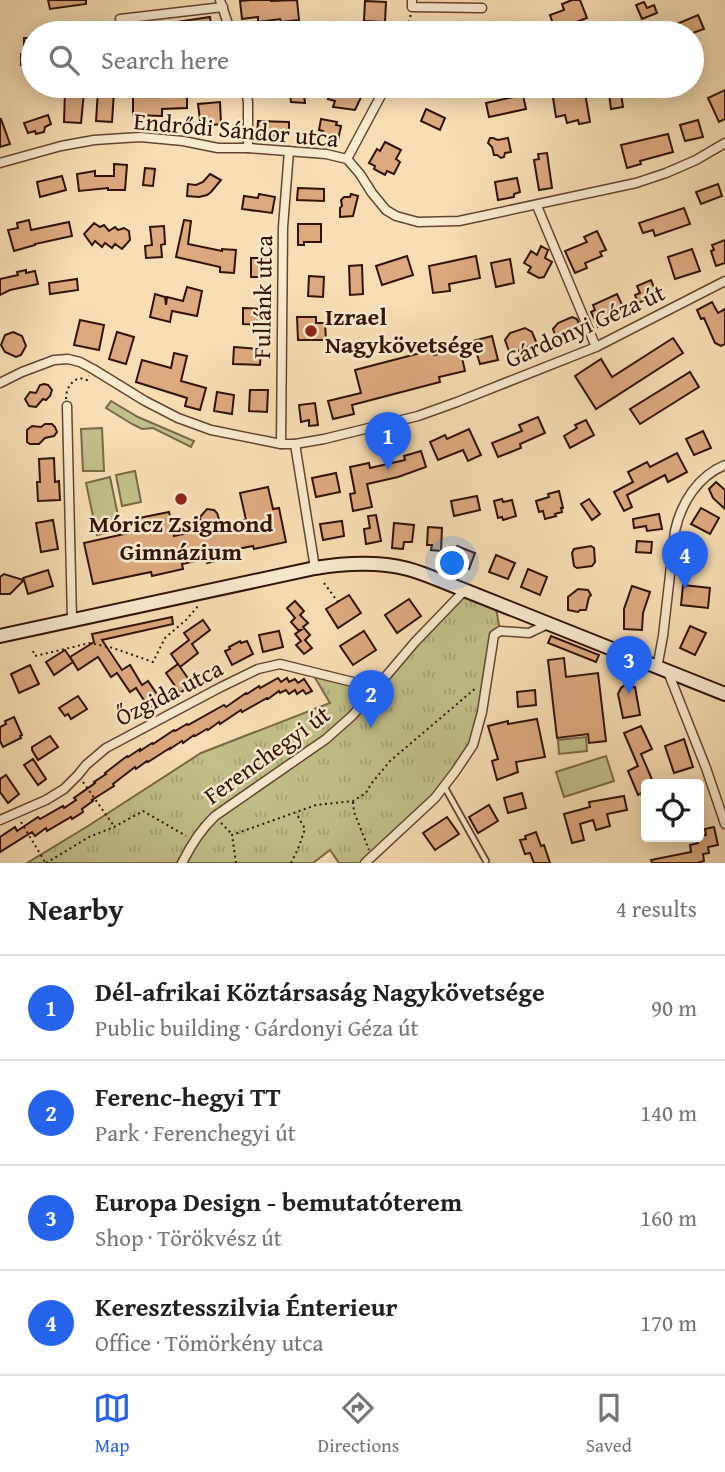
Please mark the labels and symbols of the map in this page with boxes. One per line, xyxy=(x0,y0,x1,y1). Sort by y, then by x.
street label: Endrődi Sándor utca xyxy=(132,103,341,156)
street label: Fullánk utca xyxy=(244,234,281,359)
street label: Gárdonyi Géza út xyxy=(499,274,671,376)
place label: Izrael Nagykövetsége xyxy=(325,299,484,362)
marker: Izrael Nagykövetsége xyxy=(303,323,319,339)
pin: 1 xyxy=(365,412,411,470)
marker: Móricz Zsigmond Gimnázium xyxy=(173,491,189,507)
place label: Móricz Zsigmond Gimnázium xyxy=(89,506,274,569)
pin: 4 xyxy=(662,531,708,589)
your location xyxy=(435,546,469,580)
pin: 3 xyxy=(606,636,652,694)
street label: Őzgida utca xyxy=(109,650,229,735)
pin: 2 xyxy=(348,670,394,728)
street label: Ferenchegyi út xyxy=(196,696,338,812)

